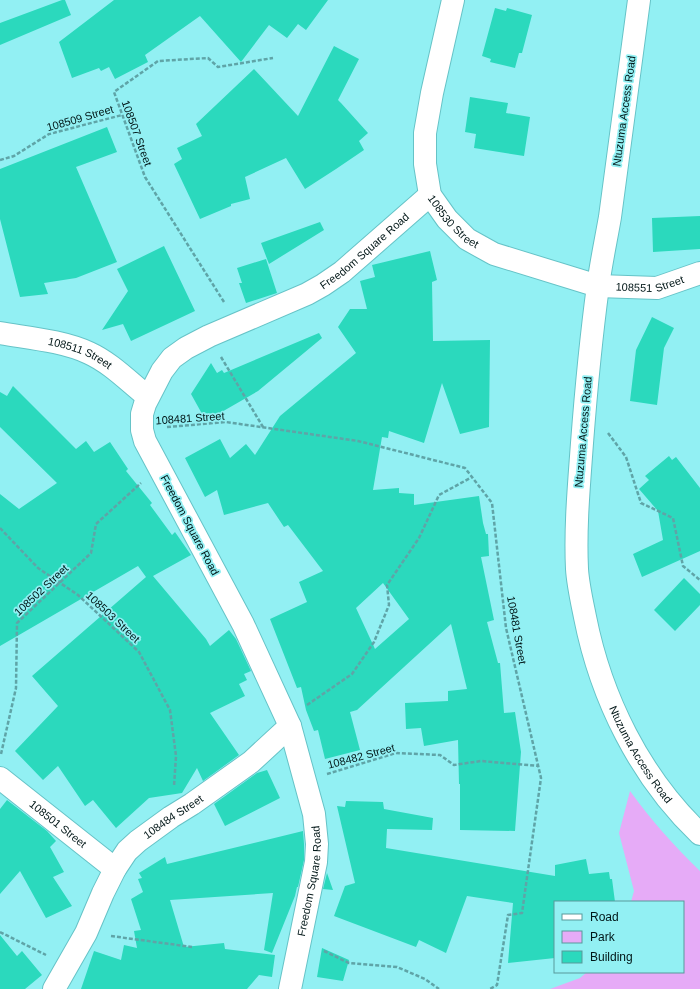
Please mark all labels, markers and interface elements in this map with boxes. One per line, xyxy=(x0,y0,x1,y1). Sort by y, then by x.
street label: Ntuzuma Access Road xyxy=(610,55,638,167)
street label: 108507 Street xyxy=(120,98,154,168)
street label: 108509 Street xyxy=(45,103,115,133)
street label: 108530 Street xyxy=(426,192,481,250)
street label: Freedom Square Road xyxy=(318,210,411,291)
street label: 108551 Street xyxy=(615,273,685,294)
street label: 108511 Street xyxy=(47,335,114,371)
street label: Ntuzuma Access Road xyxy=(572,376,594,488)
street label: 108481 Street xyxy=(155,410,225,426)
street label: Freedom Square Road xyxy=(158,473,222,577)
street label: 108502 Street xyxy=(12,562,70,618)
street label: 108503 Street xyxy=(84,589,142,645)
street label: 108481 Street xyxy=(505,595,529,665)
street label: Ntuzuma Access Road xyxy=(607,704,675,805)
street label: 108482 Street xyxy=(326,741,396,771)
street label: 108484 Street xyxy=(141,792,205,841)
street label: 108501 Street xyxy=(27,798,89,850)
street label: Freedom Square Road xyxy=(295,825,323,937)
legend xyxy=(554,901,684,973)
text: Road xyxy=(590,910,619,924)
text: Park xyxy=(590,930,616,944)
text: Building xyxy=(590,950,633,964)

